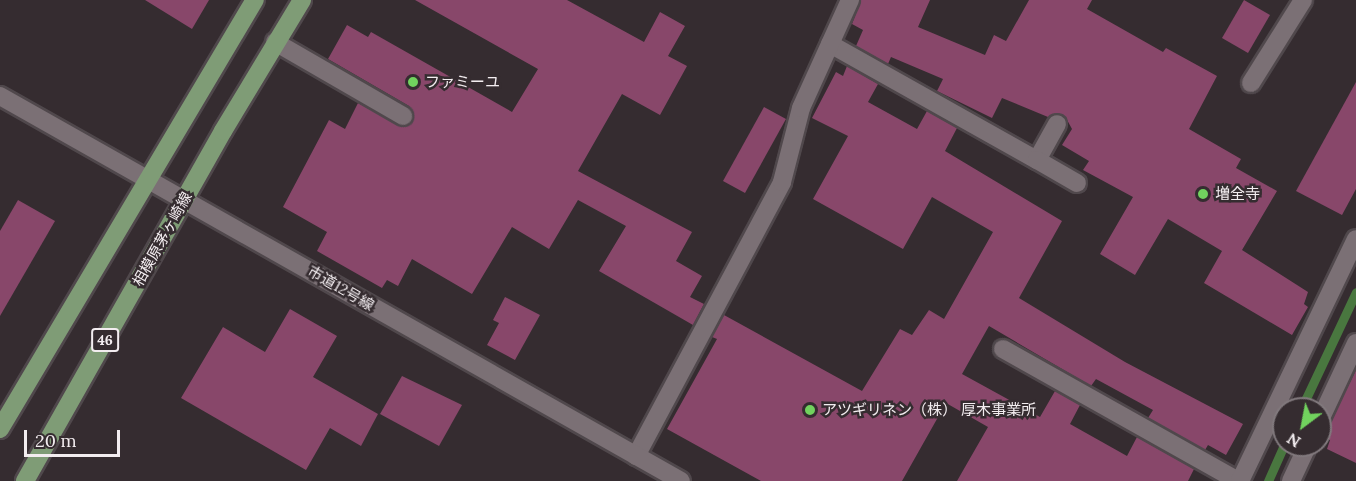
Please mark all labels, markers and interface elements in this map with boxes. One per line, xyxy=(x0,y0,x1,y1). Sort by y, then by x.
place label: ファミーユ xyxy=(425,73,500,91)
marker: ファミーユ xyxy=(406,75,420,89)
place label: 増全寺 xyxy=(1215,185,1260,203)
marker: 増全寺 xyxy=(1196,187,1210,201)
street label: 相模原茅ヶ崎線 xyxy=(129,189,195,289)
street label: 市道12号線 xyxy=(305,262,377,314)
road number: 46 xyxy=(90,329,120,351)
north arrow xyxy=(1272,397,1332,457)
place label: アツギリネン（株） 厚木事業所 xyxy=(822,401,1036,419)
marker: アツギリネン（株） 厚木事業所 xyxy=(803,403,817,417)
scale bar xyxy=(27,418,123,456)
text: 20 m xyxy=(35,429,77,452)
text: N xyxy=(1283,429,1304,452)

